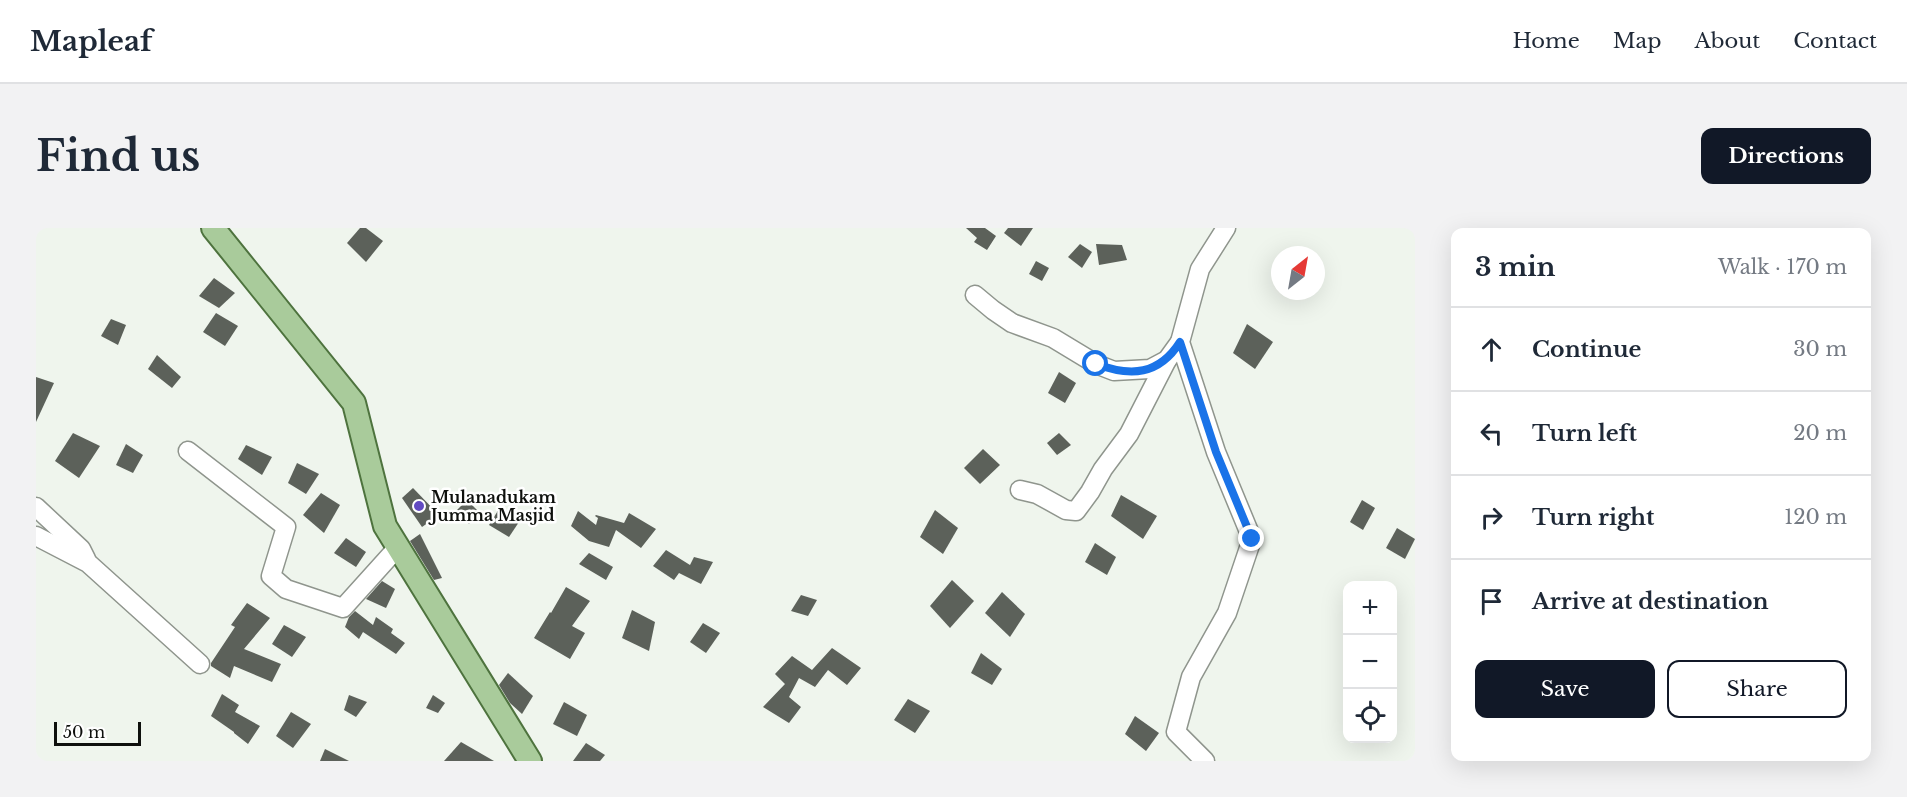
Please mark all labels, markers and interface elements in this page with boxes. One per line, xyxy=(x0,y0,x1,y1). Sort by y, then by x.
text: Mapleaf xyxy=(30,24,152,59)
text: Home xyxy=(1513,28,1580,54)
text: Map xyxy=(1613,28,1661,54)
text: About xyxy=(1694,28,1760,54)
text: Contact xyxy=(1793,28,1877,54)
button: Directions xyxy=(1701,128,1871,184)
text: Find us xyxy=(36,130,200,182)
north arrow xyxy=(1271,246,1325,300)
text: 3 min xyxy=(1475,251,1556,283)
text: Walk · 170 m xyxy=(1718,255,1847,279)
icon: ahead xyxy=(1475,333,1508,366)
text: Continue xyxy=(1532,336,1641,363)
text: 30 m xyxy=(1793,337,1847,361)
route start xyxy=(1082,350,1108,376)
icon: left xyxy=(1475,417,1508,450)
text: Turn left xyxy=(1532,420,1637,447)
text: 20 m xyxy=(1793,421,1847,445)
place label: Mulanadukam Jumma Masjid xyxy=(428,487,556,525)
marker: Mulanadukam Jumma Masjid xyxy=(412,499,426,513)
icon: right xyxy=(1475,501,1508,534)
text: Turn right xyxy=(1532,504,1654,531)
text: 120 m xyxy=(1784,505,1847,529)
route end xyxy=(1238,525,1264,551)
map controls xyxy=(1343,581,1397,743)
button: + xyxy=(1343,581,1397,635)
icon: arrive xyxy=(1475,585,1508,618)
text: Arrive at destination xyxy=(1532,588,1769,615)
button: − xyxy=(1343,635,1397,689)
button: Save xyxy=(1475,660,1655,718)
button: Share xyxy=(1667,660,1847,718)
button: locate xyxy=(1343,689,1397,743)
scale bar xyxy=(54,719,141,746)
text: 50 m xyxy=(63,722,105,742)

